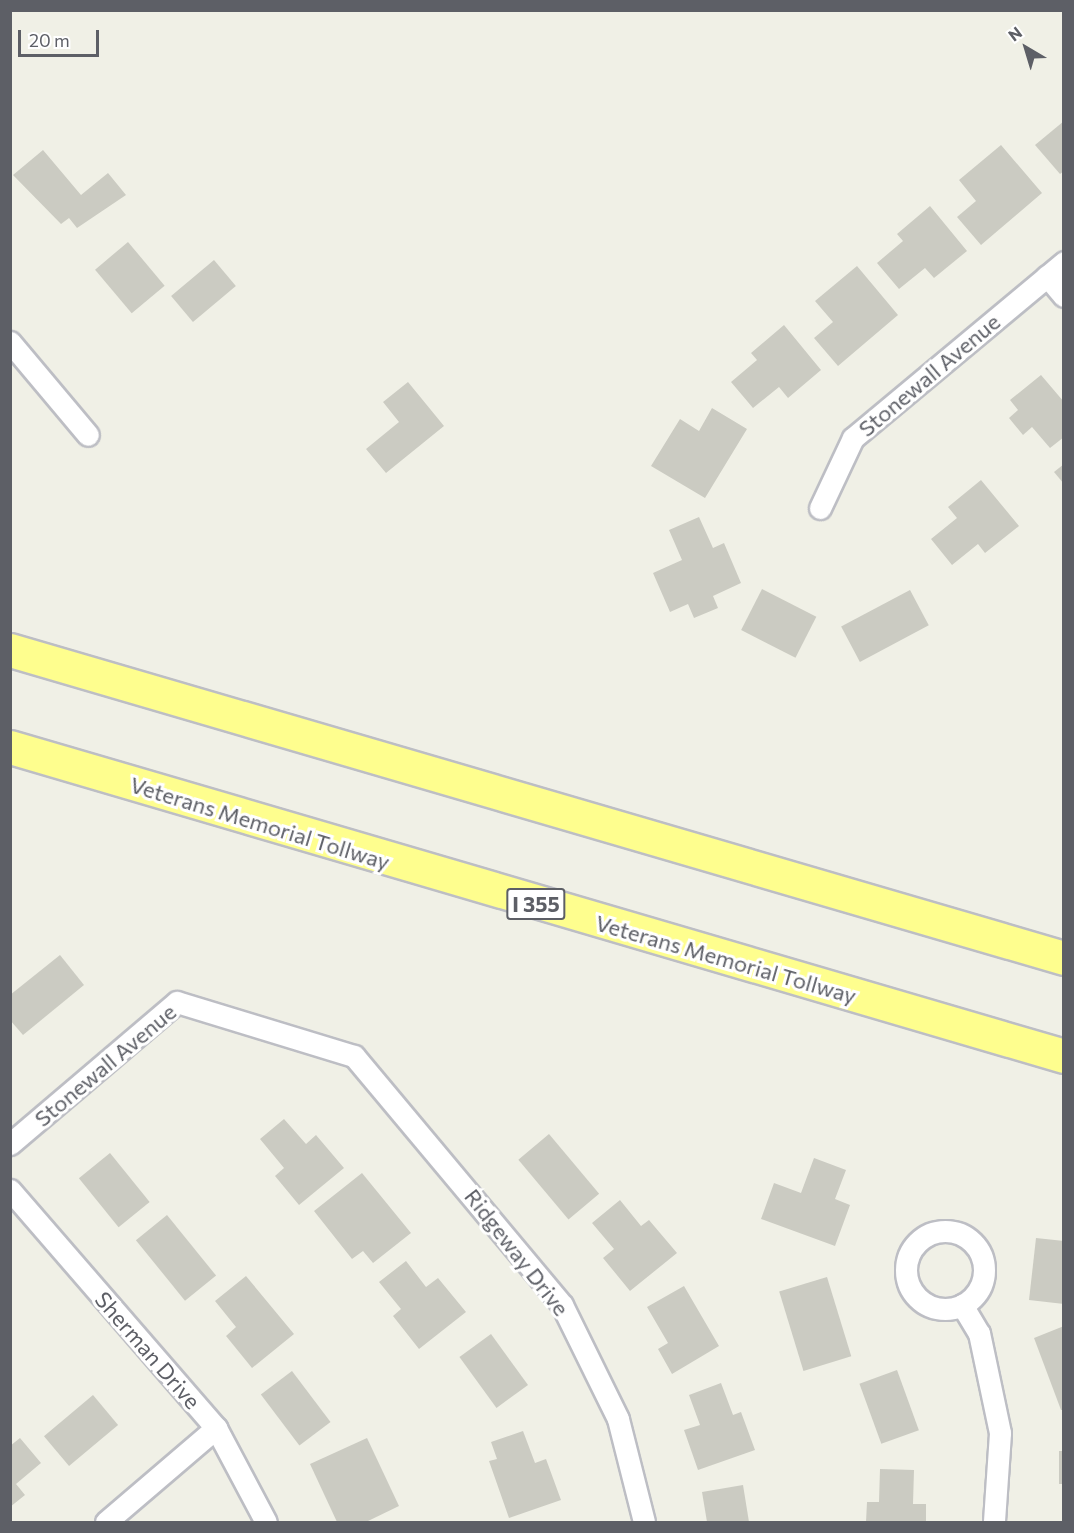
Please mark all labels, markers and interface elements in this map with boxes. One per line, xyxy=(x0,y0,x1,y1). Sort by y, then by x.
scale bar xyxy=(21,18,102,56)
north arrow xyxy=(996,18,1056,78)
text: N xyxy=(1004,22,1025,45)
text: 20 m xyxy=(29,29,70,51)
street label: Stonewall Avenue xyxy=(853,308,1005,442)
street label: Veterans Memorial Tollway xyxy=(127,771,393,875)
road number: I 355 xyxy=(506,886,566,922)
street label: Veterans Memorial Tollway xyxy=(593,909,859,1009)
street label: Stonewall Avenue xyxy=(29,998,181,1132)
street label: Ridgeway Drive xyxy=(459,1183,575,1321)
street label: Sherman Drive xyxy=(90,1286,206,1414)

